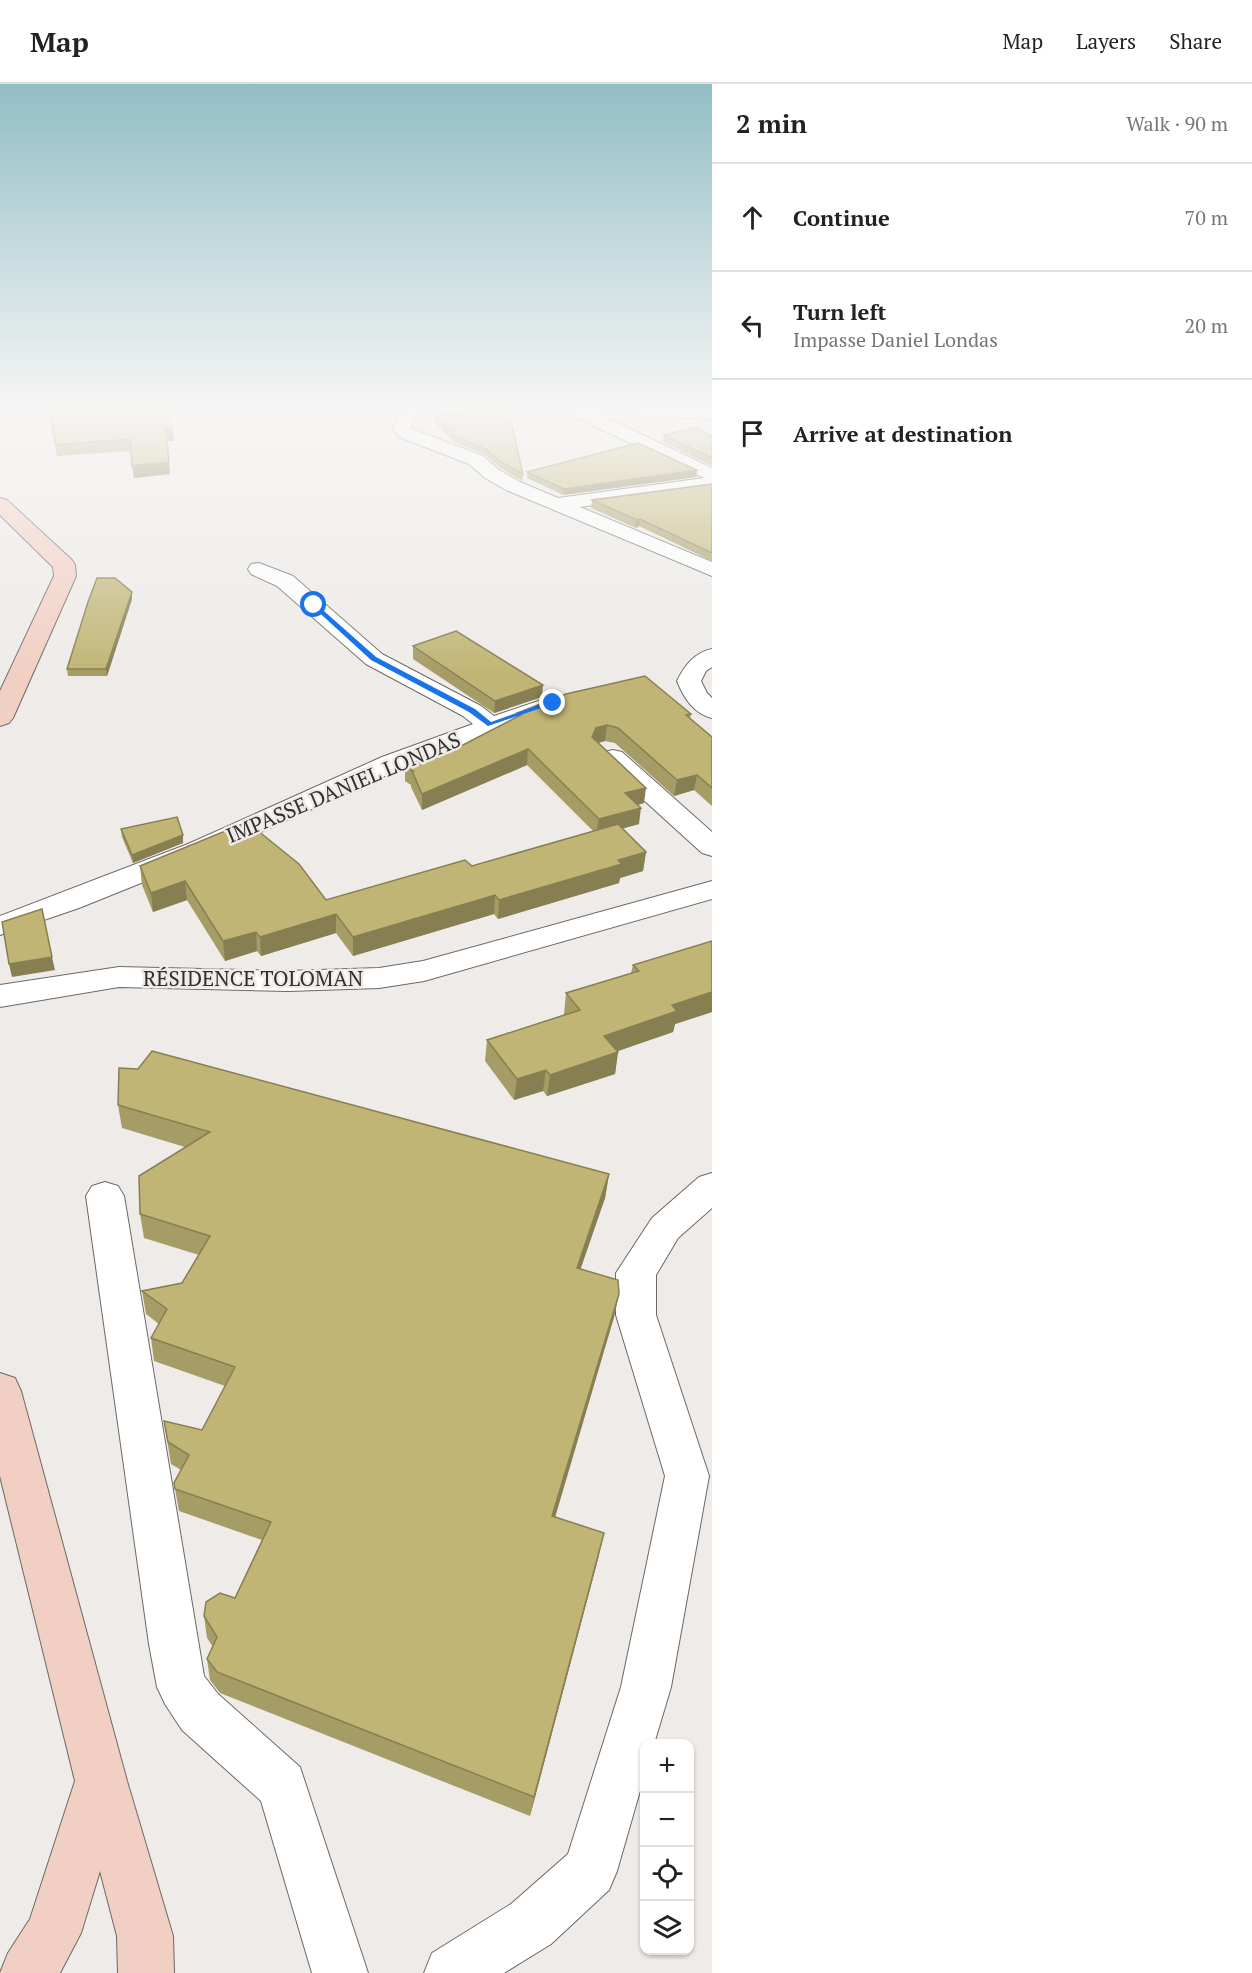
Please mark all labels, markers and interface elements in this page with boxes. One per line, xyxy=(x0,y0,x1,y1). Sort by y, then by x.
text: Map xyxy=(30,23,89,60)
text: Map xyxy=(1002,27,1043,55)
text: Layers xyxy=(1076,27,1136,55)
text: Share xyxy=(1169,27,1222,55)
text: 2 min xyxy=(736,106,807,140)
text: Walk · 90 m xyxy=(1126,110,1228,137)
icon: ahead xyxy=(736,201,769,234)
text: Continue xyxy=(793,203,890,232)
text: 70 m xyxy=(1185,204,1228,231)
text: Turn left xyxy=(793,297,886,326)
icon: left xyxy=(736,309,769,342)
text: 20 m xyxy=(1185,312,1228,339)
text: Impasse Daniel Londas xyxy=(793,326,998,353)
icon: arrive xyxy=(736,417,769,450)
text: Arrive at destination xyxy=(793,419,1012,448)
route start xyxy=(300,591,326,617)
route end xyxy=(539,689,565,715)
street label: IMPASSE DANIEL LONDAS xyxy=(222,725,464,849)
street label: RÉSIDENCE TOLOMAN xyxy=(143,964,363,992)
map controls xyxy=(640,1739,694,1955)
button: + xyxy=(640,1739,694,1793)
button: − xyxy=(640,1793,694,1847)
button: locate xyxy=(640,1847,694,1901)
button: layers xyxy=(640,1901,694,1955)

